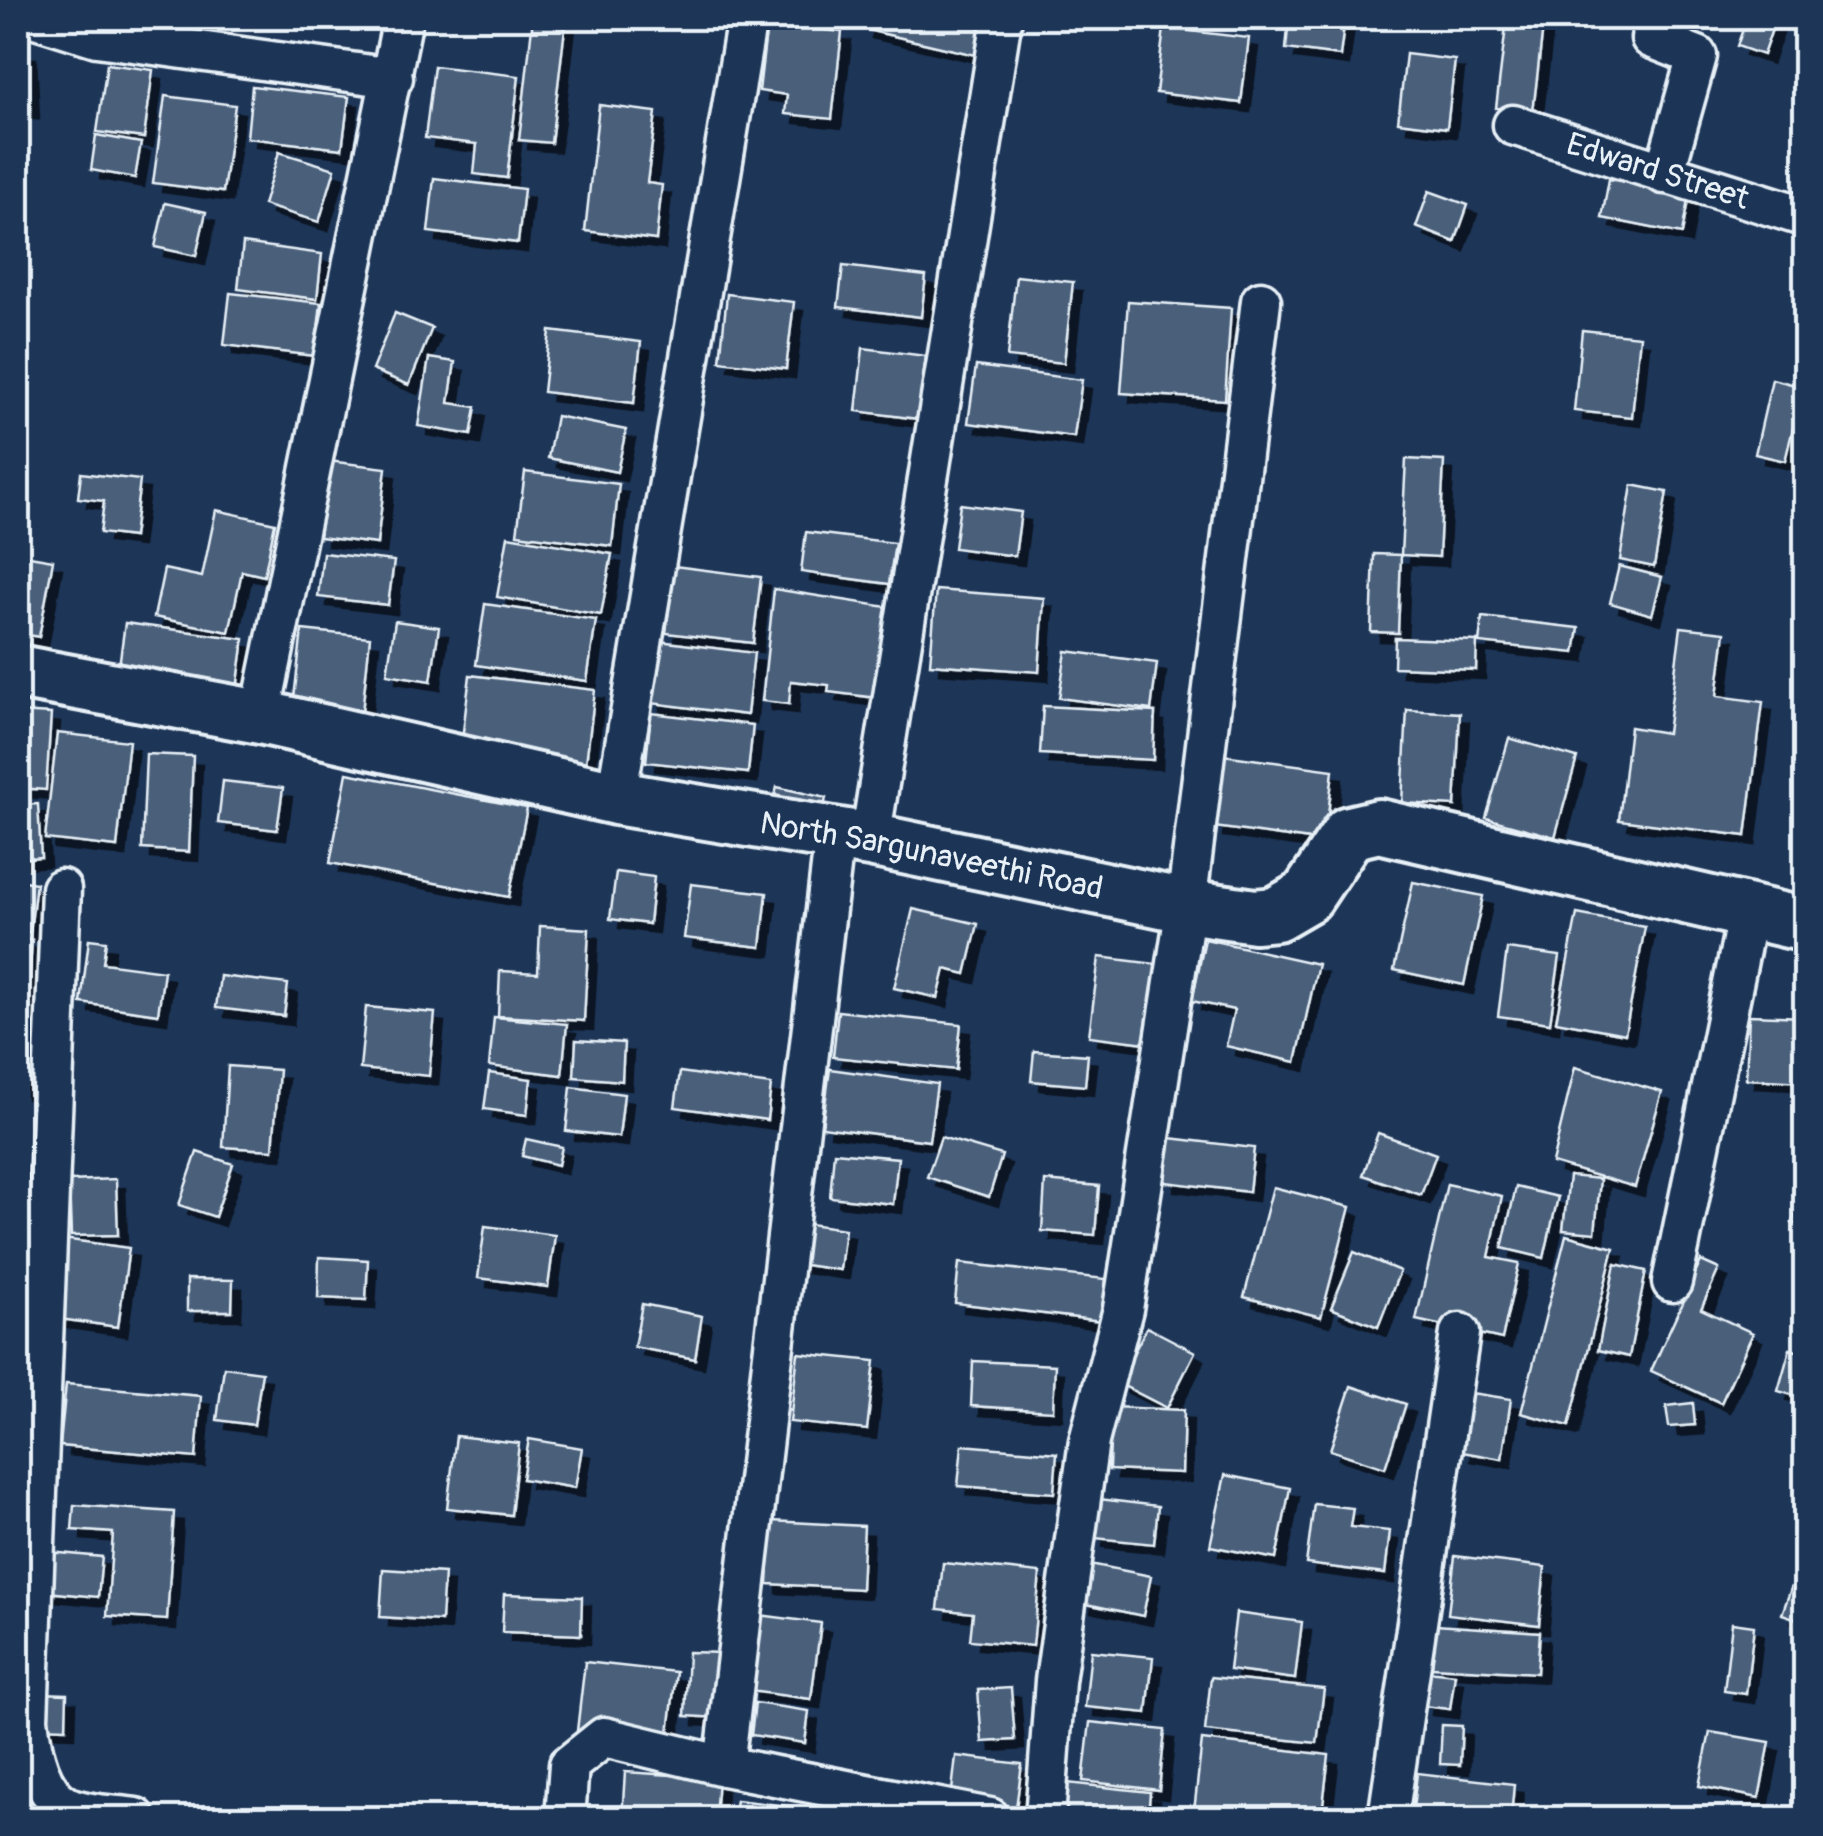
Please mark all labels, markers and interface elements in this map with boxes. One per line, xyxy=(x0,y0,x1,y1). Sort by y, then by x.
street label: Edward Street xyxy=(1562,124,1754,219)
street label: North Sargunaveethi Road xyxy=(757,803,1106,909)

